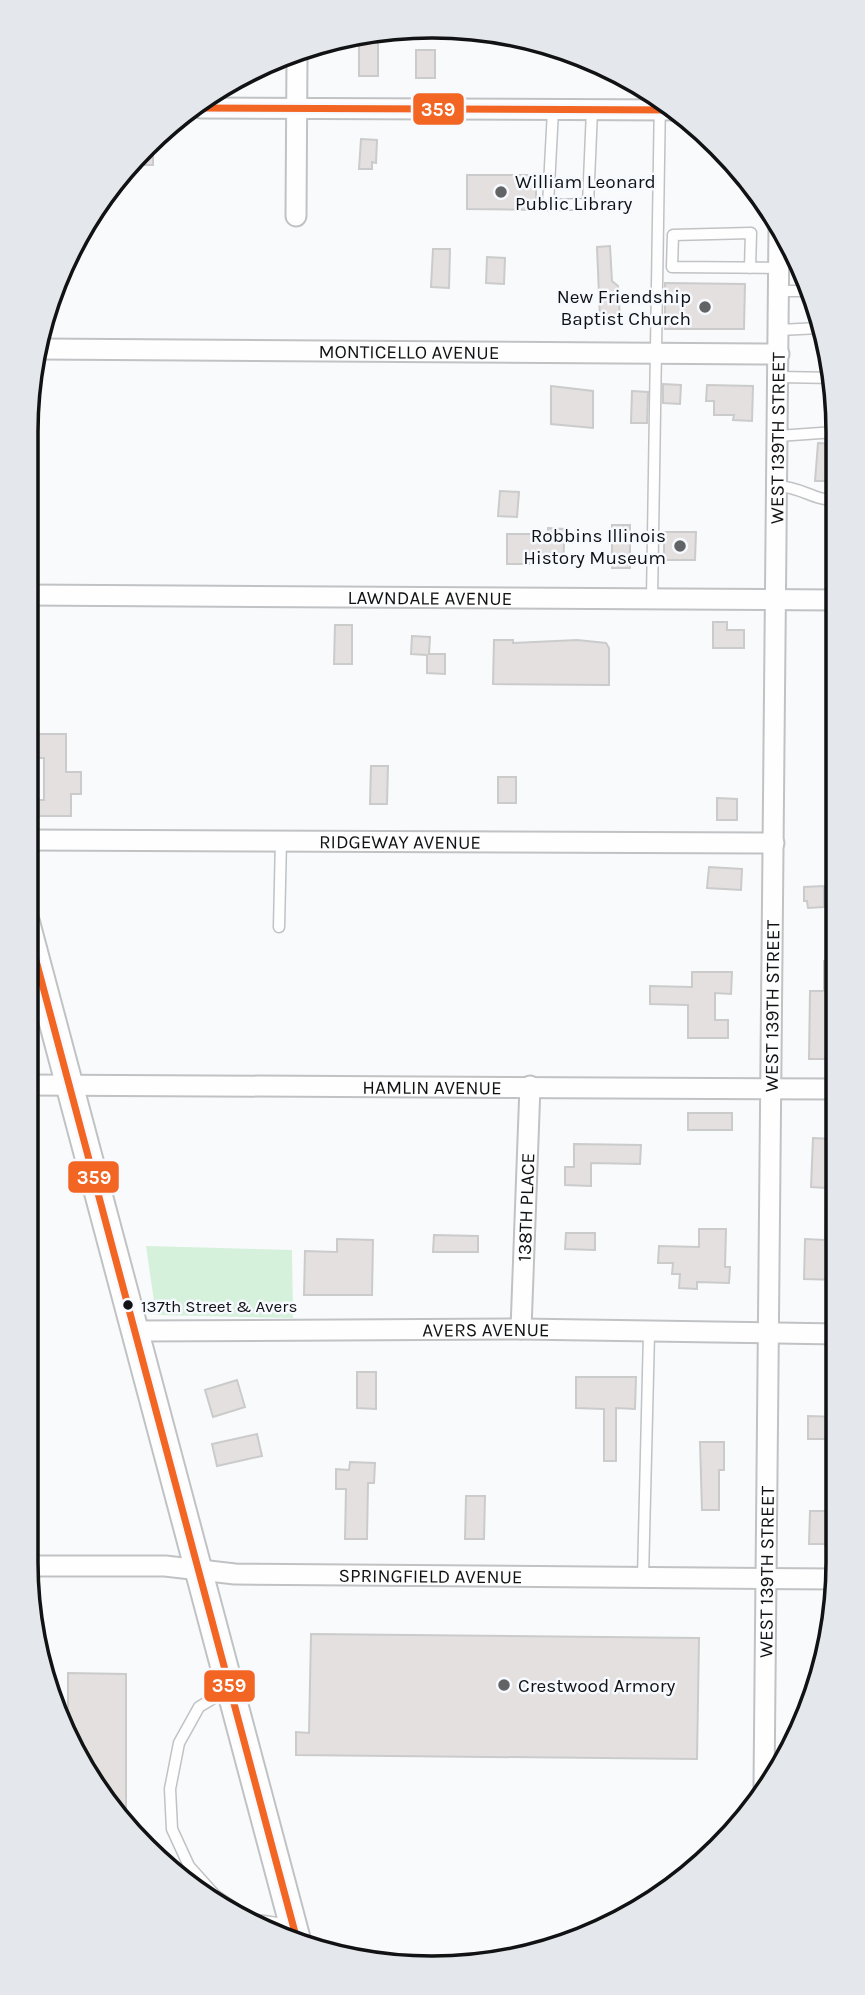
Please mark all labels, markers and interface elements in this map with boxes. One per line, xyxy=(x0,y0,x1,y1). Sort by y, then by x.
line badge: 359 xyxy=(412,92,465,126)
text: 359 xyxy=(421,99,455,121)
place label: William Leonard Public Library xyxy=(515,171,656,215)
marker: William Leonard Public Library xyxy=(493,184,509,200)
place label: New Friendship Baptist Church xyxy=(557,286,691,330)
marker: New Friendship Baptist Church xyxy=(697,299,713,315)
street label: MONTICELLO AVENUE xyxy=(318,341,500,364)
street label: WEST 139TH STREET xyxy=(766,351,790,524)
place label: Robbins Illinois History Museum xyxy=(523,525,666,569)
marker: Robbins Illinois History Museum xyxy=(672,538,688,554)
street label: LAWNDALE AVENUE xyxy=(348,587,512,610)
street label: RIDGEWAY AVENUE xyxy=(319,831,481,854)
street label: WEST 139TH STREET xyxy=(761,919,784,1092)
street label: HAMLIN AVENUE xyxy=(362,1077,502,1099)
street label: 138TH PLACE xyxy=(514,1152,540,1262)
line badge: 359 xyxy=(67,1160,120,1194)
text: 359 xyxy=(77,1167,111,1189)
place label: 137th Street & Avers xyxy=(141,1296,297,1316)
marker: 137th Street & Avers xyxy=(121,1298,135,1312)
street label: AVERS AVENUE xyxy=(422,1319,550,1342)
street label: WEST 139TH STREET xyxy=(755,1485,779,1658)
street label: SPRINGFIELD AVENUE xyxy=(338,1565,523,1588)
line badge: 359 xyxy=(203,1669,256,1703)
text: 359 xyxy=(212,1675,246,1697)
place label: Crestwood Armory xyxy=(518,1675,676,1697)
marker: Crestwood Armory xyxy=(496,1677,512,1693)

